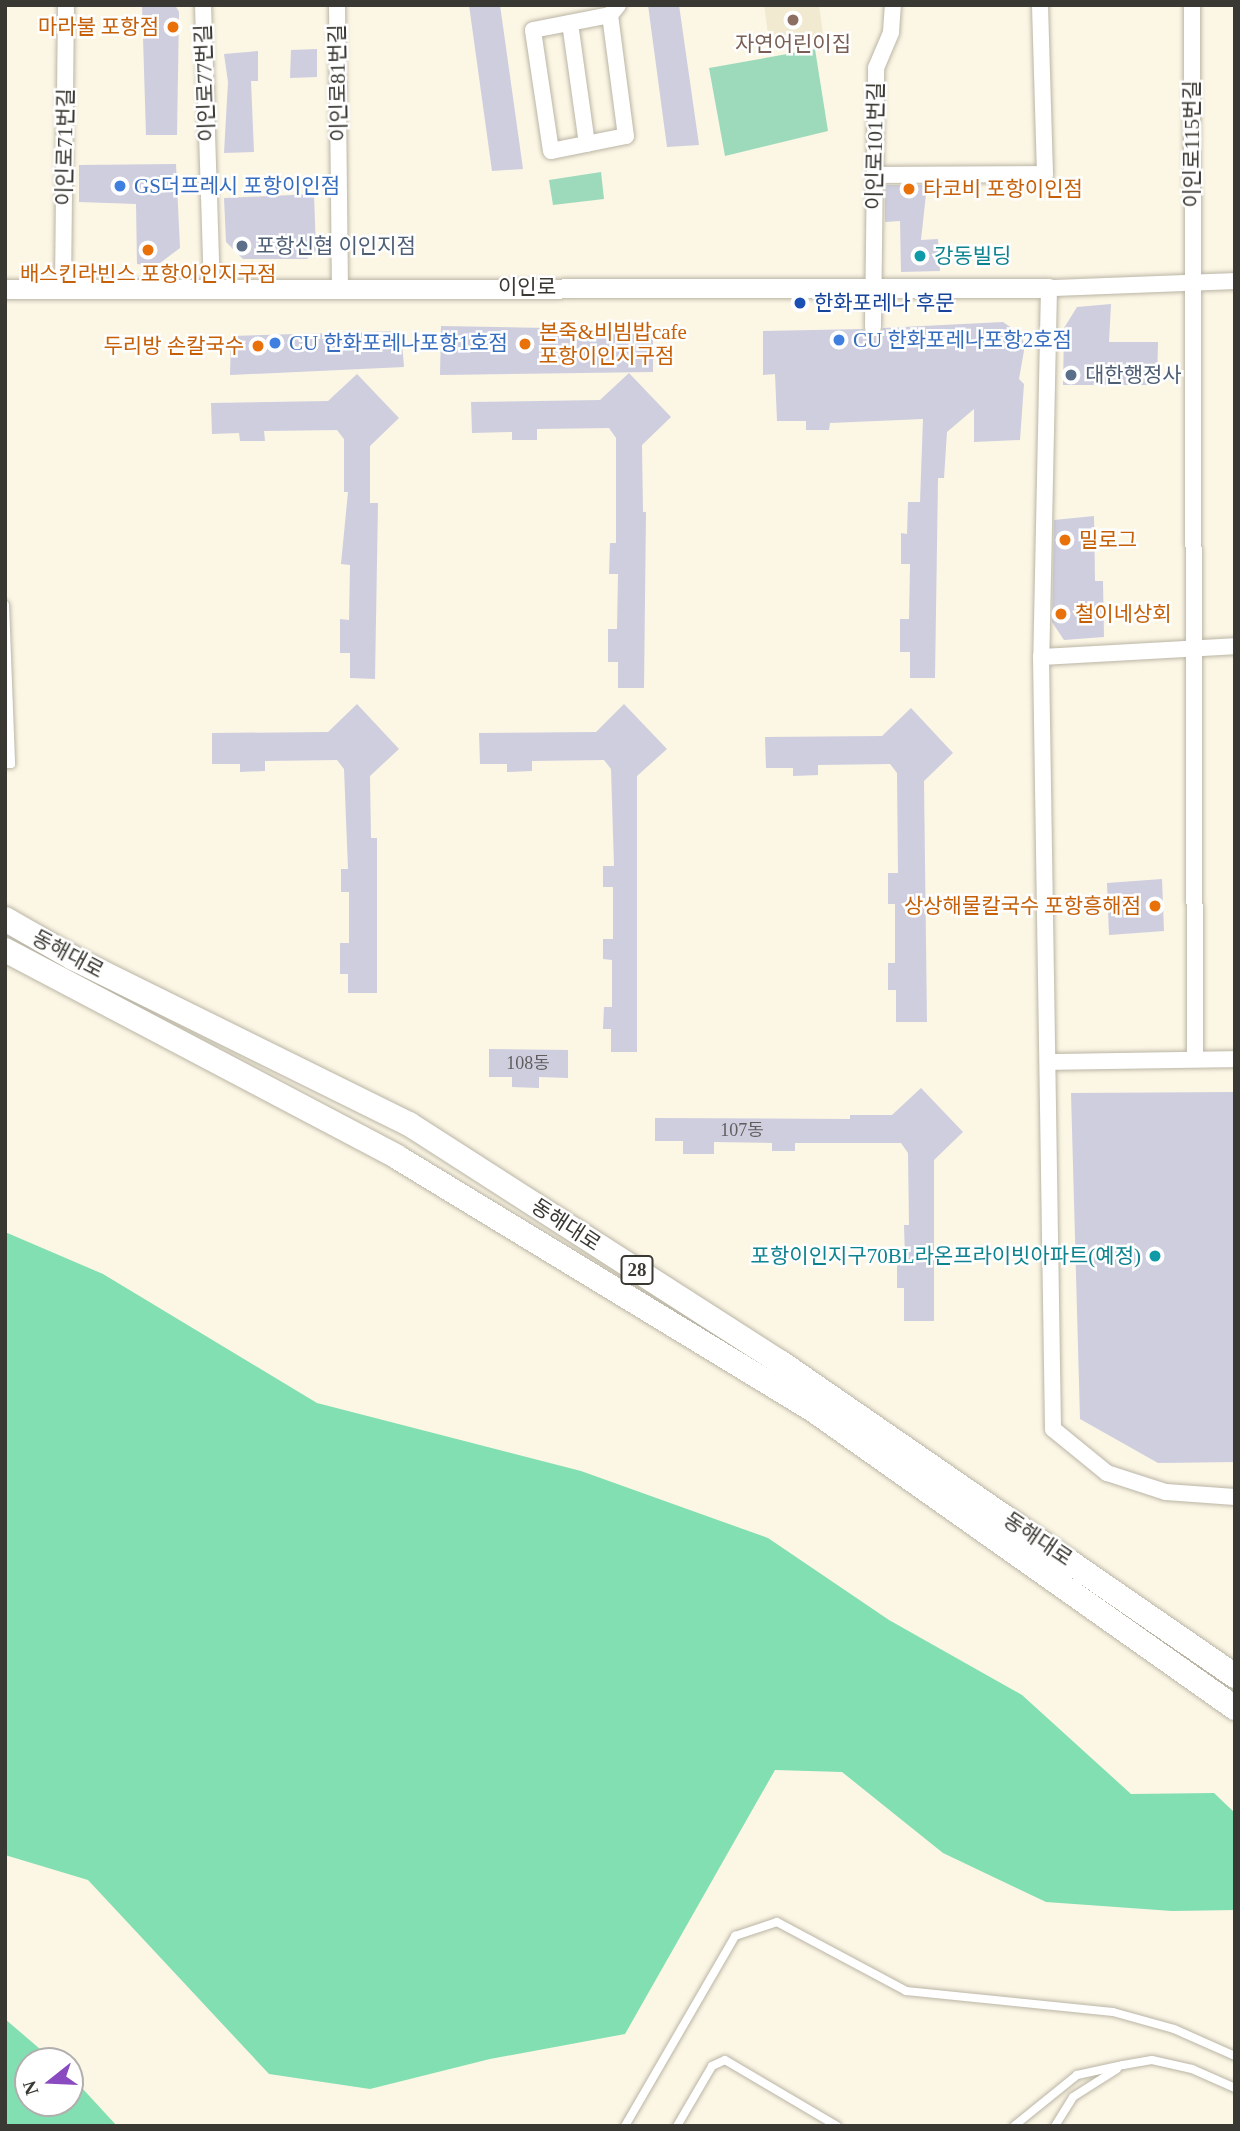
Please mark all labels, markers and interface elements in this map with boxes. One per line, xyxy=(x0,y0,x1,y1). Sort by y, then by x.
marker: 자연어린이집 xyxy=(785,12,801,28)
place label: 마라불 포항점 xyxy=(38,14,159,40)
marker: 마라불 포항점 xyxy=(165,19,181,35)
street label: 이인로77번길 xyxy=(190,24,220,142)
street label: 이인로81번길 xyxy=(324,24,352,142)
place label: 자연어린이집 xyxy=(735,31,851,57)
street label: 이인로115번길 xyxy=(1179,80,1205,208)
street label: 이인로101번길 xyxy=(861,82,889,210)
street label: 이인로71번길 xyxy=(51,88,79,206)
place label: GS더프레시 포항이인점 xyxy=(134,173,340,199)
place label: 타코비 포항이인점 xyxy=(923,176,1083,202)
marker: GS더프레시 포항이인점 xyxy=(112,178,128,194)
marker: 타코비 포항이인점 xyxy=(901,181,917,197)
place label: 포항신협 이인지점 xyxy=(256,233,416,259)
marker: 포항신협 이인지점 xyxy=(234,238,250,254)
marker: 배스킨라빈스 포항이인지구점 xyxy=(140,242,156,258)
place label: 강동빌딩 xyxy=(934,243,1011,269)
marker: 강동빌딩 xyxy=(912,248,928,264)
place label: 배스킨라빈스 포항이인지구점 xyxy=(20,261,276,287)
street label: 이인로 xyxy=(498,274,556,300)
place label: 한화포레나 후문 xyxy=(814,290,954,316)
marker: 한화포레나 후문 xyxy=(792,295,808,311)
place label: 본죽&비빔밥cafe 포항이인지구점 xyxy=(539,319,687,369)
place label: CU 한화포레나포항2호점 xyxy=(853,327,1072,353)
place label: CU 한화포레나포항1호점 xyxy=(289,330,508,356)
marker: CU 한화포레나포항2호점 xyxy=(831,332,847,348)
place label: 두리방 손칼국수 xyxy=(104,333,244,359)
marker: CU 한화포레나포항1호점 xyxy=(267,335,283,351)
marker: 본죽&비빔밥cafe 포항이인지구점 xyxy=(517,336,533,352)
marker: 두리방 손칼국수 xyxy=(250,338,266,354)
place label: 대한행정사 xyxy=(1085,362,1182,388)
marker: 대한행정사 xyxy=(1063,367,1079,383)
place label: 밀로그 xyxy=(1079,527,1137,553)
marker: 밀로그 xyxy=(1057,532,1073,548)
place label: 철이네상회 xyxy=(1075,601,1172,627)
marker: 철이네상회 xyxy=(1053,606,1069,622)
place label: 상상해물칼국수 포항흥해점 xyxy=(904,893,1141,919)
marker: 상상해물칼국수 포항흥해점 xyxy=(1147,898,1163,914)
street label: 동해대로 xyxy=(28,925,108,983)
house number: 108동 xyxy=(506,1052,550,1074)
house number: 107동 xyxy=(720,1119,764,1141)
street label: 동해대로 xyxy=(527,1193,605,1257)
place label: 포항이인지구70BL라온프라이빗아파트(예정) xyxy=(751,1243,1141,1269)
marker: 포항이인지구70BL라온프라이빗아파트(예정) xyxy=(1147,1248,1163,1264)
road number: 28 xyxy=(620,1254,654,1286)
street label: 동해대로 xyxy=(999,1507,1077,1571)
north arrow xyxy=(14,2047,84,2117)
text: N xyxy=(18,2078,43,2098)

